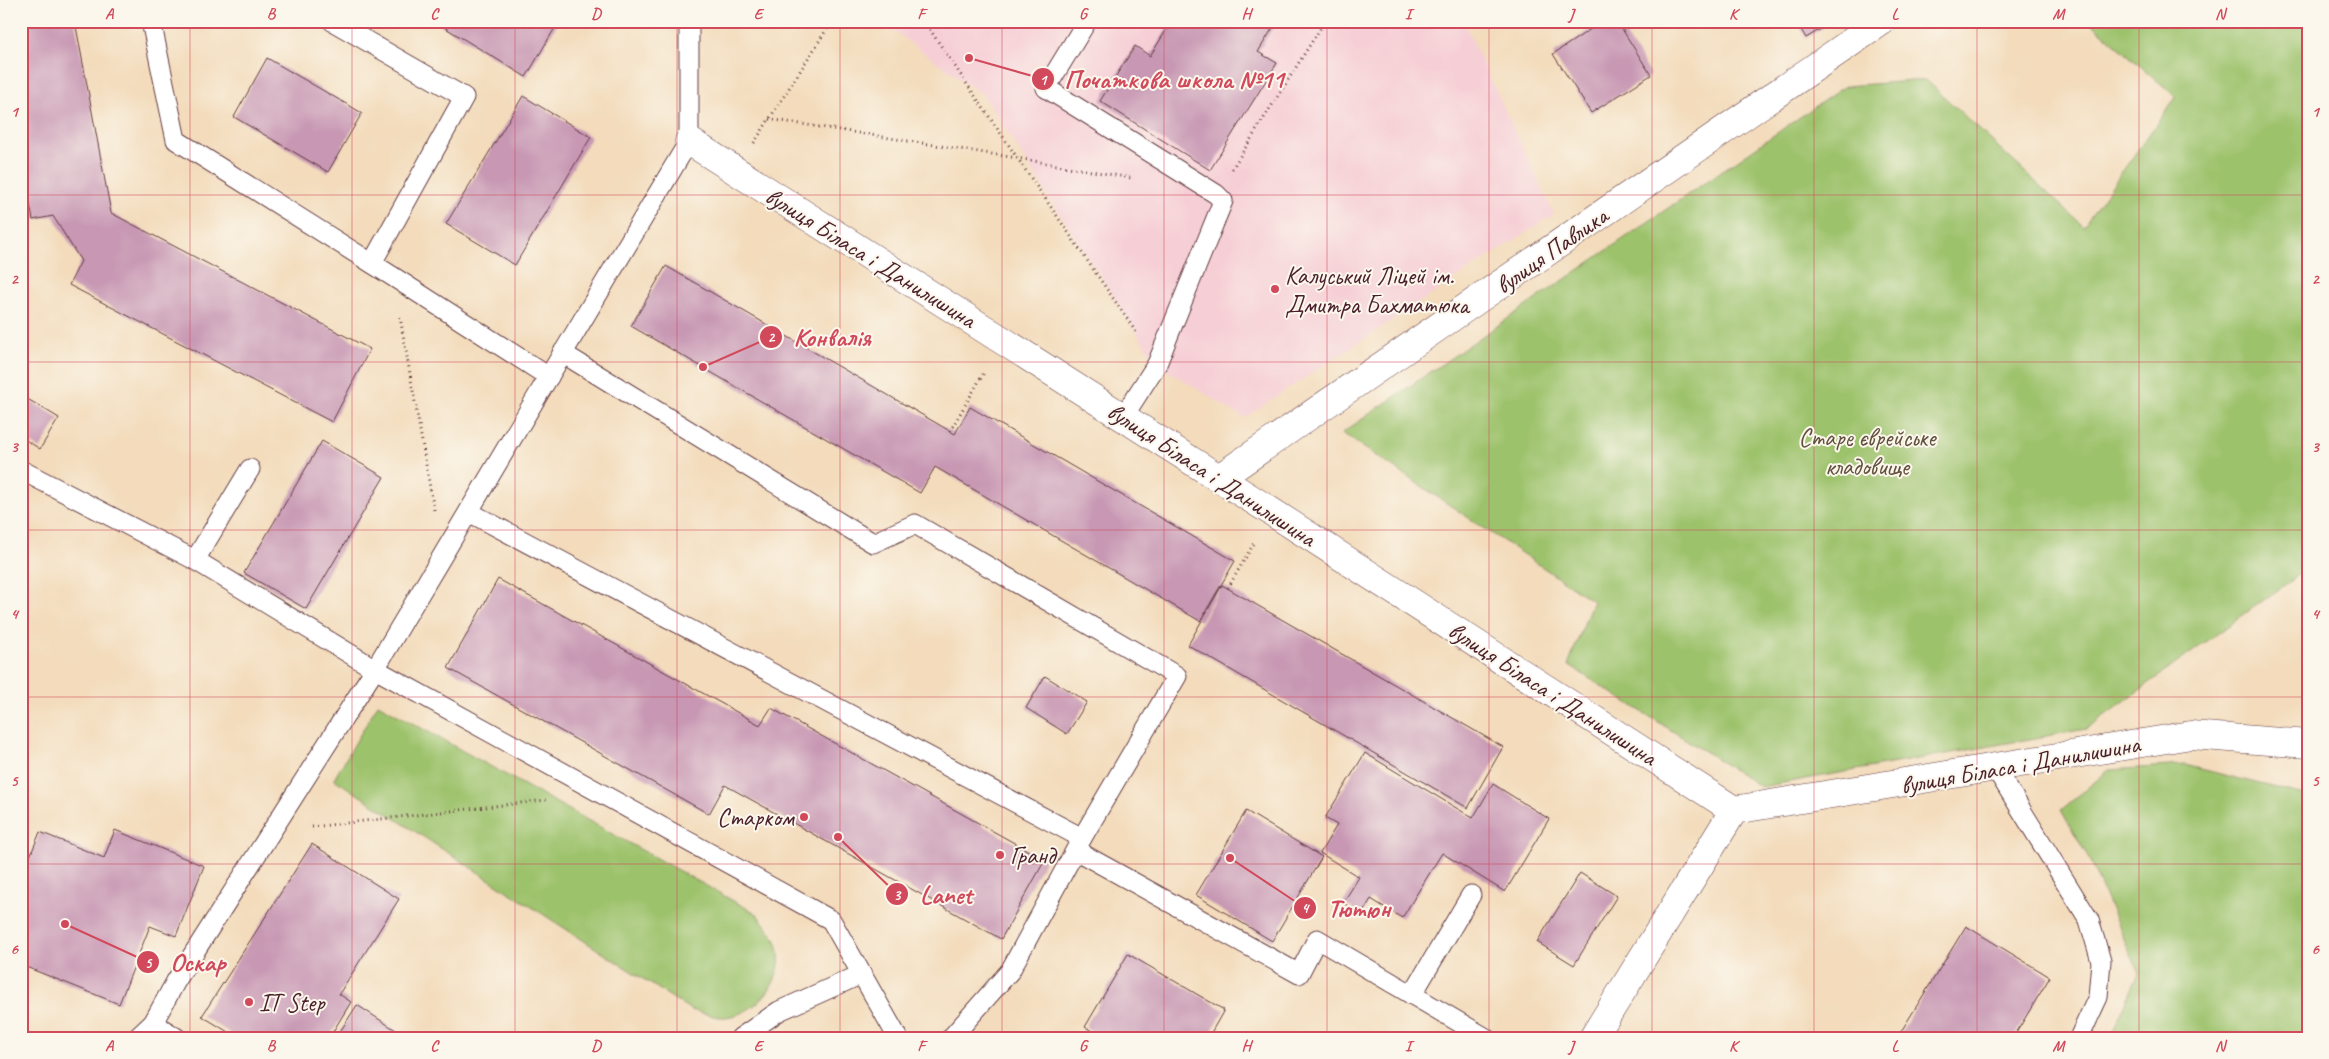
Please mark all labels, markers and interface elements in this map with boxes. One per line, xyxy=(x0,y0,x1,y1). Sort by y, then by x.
text: A xyxy=(105,4,115,24)
text: B xyxy=(267,4,277,24)
text: C xyxy=(430,4,440,24)
text: D xyxy=(591,4,602,24)
text: E xyxy=(754,4,765,24)
text: F xyxy=(917,4,928,24)
text: G xyxy=(1079,4,1089,24)
text: H xyxy=(1241,4,1253,24)
text: I xyxy=(1405,4,1415,24)
text: J xyxy=(1567,4,1576,24)
text: K xyxy=(1729,4,1741,24)
text: L xyxy=(1892,4,1900,24)
text: M xyxy=(2052,4,2066,24)
text: N xyxy=(2215,4,2228,24)
callout: Початкова школа №11 xyxy=(1030,59,1293,100)
text: Початкова школа №11 xyxy=(1064,63,1287,96)
text: 1 xyxy=(1040,71,1049,90)
text: 1 xyxy=(10,102,19,122)
text: 1 xyxy=(2311,102,2320,122)
street label: вулиця Біласа і Данилишина xyxy=(759,180,983,337)
street label: вулиця Павлика xyxy=(1489,199,1616,301)
place label: Калуський Ліцей ім. Дмитра Бахматюка xyxy=(1285,260,1471,321)
text: 2 xyxy=(10,269,19,289)
text: 2 xyxy=(2311,269,2320,289)
marker: Калуський Ліцей ім. Дмитра Бахматюка xyxy=(1269,283,1281,295)
callout: Конвалія xyxy=(758,316,880,357)
text: Конвалія xyxy=(793,321,872,354)
text: 2 xyxy=(768,328,776,347)
street label: вулиця Біласа і Данилишина xyxy=(1101,395,1323,555)
park label: Старе єврейське кладовище xyxy=(1799,422,1937,483)
text: 3 xyxy=(10,437,19,457)
text: 3 xyxy=(2311,437,2320,457)
text: 4 xyxy=(10,604,19,624)
text: 4 xyxy=(2311,604,2320,624)
street label: вулиця Біласа і Данилишина xyxy=(1442,614,1664,774)
street label: вулиця Біласа і Данилишина xyxy=(1898,728,2144,802)
text: 5 xyxy=(11,771,20,791)
text: 5 xyxy=(2312,771,2321,791)
place label: Старком xyxy=(717,802,795,834)
marker: Старком xyxy=(798,811,810,823)
place label: Гранд xyxy=(1010,840,1058,872)
marker: Гранд xyxy=(994,849,1006,861)
callout: Lanet xyxy=(885,874,982,915)
text: Lanet xyxy=(920,878,975,911)
text: 3 xyxy=(894,886,902,905)
callout: Тютюн xyxy=(1292,887,1401,928)
text: Тютюн xyxy=(1327,892,1392,925)
text: 4 xyxy=(1302,899,1311,918)
text: 6 xyxy=(10,939,19,959)
text: 6 xyxy=(2311,939,2320,959)
callout: Оскар xyxy=(136,942,236,983)
text: Оскар xyxy=(170,946,228,979)
text: 5 xyxy=(145,954,153,973)
place label: IT Step xyxy=(259,987,326,1019)
marker: IT Step xyxy=(243,996,255,1008)
text: A xyxy=(105,1036,115,1056)
text: B xyxy=(267,1036,277,1056)
text: C xyxy=(430,1036,440,1056)
text: D xyxy=(591,1036,602,1056)
text: E xyxy=(754,1036,765,1056)
text: F xyxy=(917,1036,928,1056)
text: G xyxy=(1079,1036,1089,1056)
text: H xyxy=(1241,1036,1253,1056)
text: I xyxy=(1405,1036,1415,1056)
text: J xyxy=(1567,1036,1576,1056)
text: K xyxy=(1729,1036,1741,1056)
text: L xyxy=(1892,1036,1900,1056)
text: M xyxy=(2052,1036,2066,1056)
text: N xyxy=(2215,1036,2228,1056)

